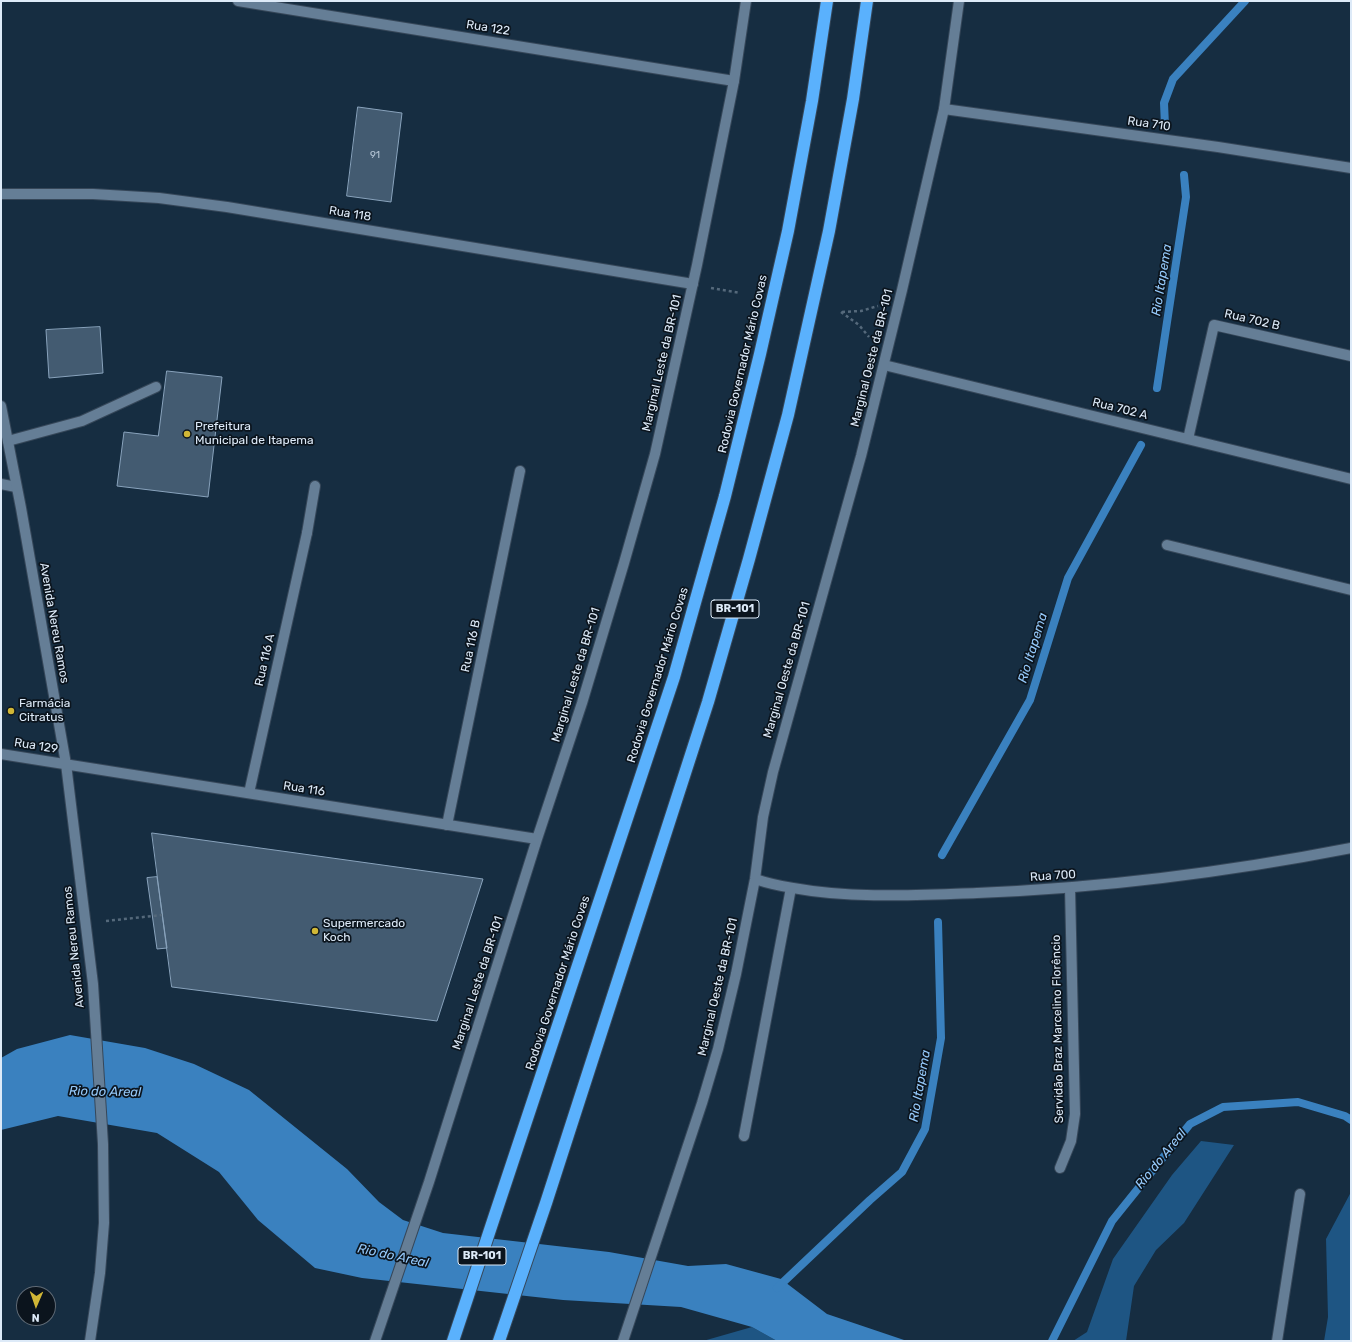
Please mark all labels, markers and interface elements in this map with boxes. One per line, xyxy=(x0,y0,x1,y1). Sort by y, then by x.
street label: Rua 122 xyxy=(465,17,511,39)
street label: Rua 710 xyxy=(1126,114,1172,134)
house number: 91 xyxy=(370,149,380,161)
street label: Rua 118 xyxy=(328,204,372,224)
water label: Rio Itapema xyxy=(1149,243,1175,317)
street label: Rodovia Governador Mário Covas xyxy=(715,273,771,455)
street label: Marginal Oeste da BR-101 xyxy=(848,288,896,428)
street label: Marginal Leste da BR-101 xyxy=(639,293,685,433)
street label: Rua 702 B xyxy=(1223,307,1281,333)
street label: Rua 702 A xyxy=(1091,395,1149,423)
place label: Prefeitura Municipal de Itapema xyxy=(195,420,314,448)
marker: Prefeitura Municipal de Itapema xyxy=(182,429,192,439)
street label: Avenida Nereu Ramos xyxy=(36,562,72,684)
street label: Rodovia Governador Mário Covas xyxy=(624,585,692,765)
road number: BR-101 xyxy=(711,600,759,618)
street label: Marginal Oeste da BR-101 xyxy=(761,600,813,740)
street label: Marginal Leste da BR-101 xyxy=(549,606,603,744)
water label: Rio Itapema xyxy=(1015,611,1051,685)
street label: Rua 116 B xyxy=(458,619,484,673)
street label: Rua 116 A xyxy=(252,632,278,688)
place label: Farmácia Citratus xyxy=(19,697,70,725)
marker: Farmácia Citratus xyxy=(6,706,16,716)
street label: Rua 129 xyxy=(13,735,59,757)
street label: Rua 116 xyxy=(282,779,326,799)
street label: Rua 700 xyxy=(1030,867,1076,885)
street label: Avenida Nereu Ramos xyxy=(60,885,88,1009)
street label: Rodovia Governador Mário Covas xyxy=(523,894,593,1072)
street label: Marginal Leste da BR-101 xyxy=(450,914,506,1052)
place label: Supermercado Koch xyxy=(323,917,405,945)
street label: Marginal Oeste da BR-101 xyxy=(695,917,741,1057)
marker: Supermercado Koch xyxy=(310,926,320,936)
street label: Servidão Braz Marcelino Florêncio xyxy=(1049,935,1067,1123)
water label: Rio Itapema xyxy=(906,1049,934,1123)
water label: Rio do Areal xyxy=(69,1084,141,1100)
water label: Rio do Areal xyxy=(1132,1126,1190,1192)
water label: Rio do Areal xyxy=(356,1241,430,1271)
road number: BR-101 xyxy=(458,1247,506,1265)
north arrow xyxy=(16,1286,56,1326)
text: N xyxy=(31,1311,40,1324)

